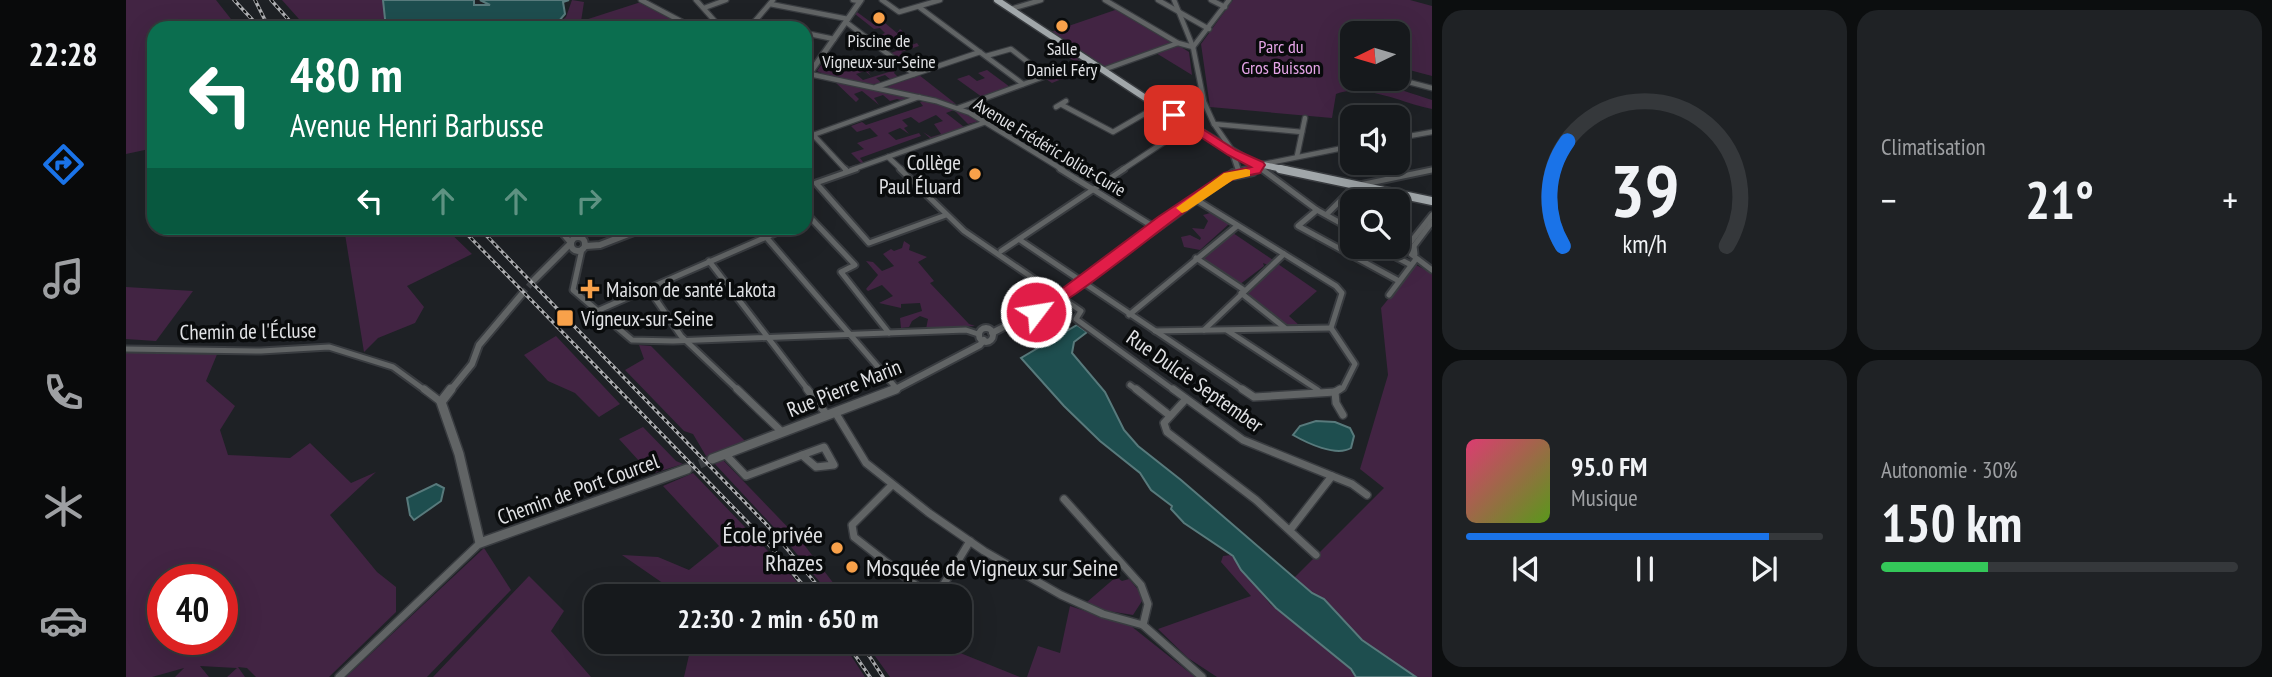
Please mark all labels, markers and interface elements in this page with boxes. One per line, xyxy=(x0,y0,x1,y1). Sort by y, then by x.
marker: Piscine de Vigneux-sur-Seine xyxy=(871,10,887,26)
marker: Salle Daniel Féry xyxy=(1054,18,1070,34)
north arrow xyxy=(1340,21,1410,91)
map controls xyxy=(1340,21,1410,259)
place label: Piscine de Vigneux-sur-Seine xyxy=(821,29,936,73)
text: 22:28 xyxy=(28,33,98,75)
park label: Parc du Gros Buisson xyxy=(1241,35,1321,79)
place label: Salle Daniel Féry xyxy=(1027,37,1097,81)
text: 480 m xyxy=(290,42,403,106)
icon: left xyxy=(175,49,266,140)
pin xyxy=(1144,85,1204,145)
street label: Avenue Frédéric Joliot-Curie xyxy=(970,93,1130,201)
icon: arrive xyxy=(1155,96,1193,134)
text: Avenue Henri Barbusse xyxy=(290,104,544,146)
button: sound xyxy=(1340,105,1410,175)
text: Climatisation xyxy=(1881,132,1986,161)
icon: directions xyxy=(39,140,88,189)
text: 39 xyxy=(1610,142,1679,236)
place label: Collège Paul Éluard xyxy=(879,149,961,200)
marker: Collège Paul Éluard xyxy=(967,166,983,182)
text: 21° xyxy=(2025,166,2094,233)
text: − xyxy=(1881,175,1897,224)
text: + xyxy=(2222,175,2238,224)
icon: left xyxy=(351,182,389,220)
icon: ahead xyxy=(424,182,462,220)
icon: ahead xyxy=(497,182,535,220)
icon: right xyxy=(570,182,608,220)
button: search xyxy=(1340,189,1410,259)
text: km/h xyxy=(1622,228,1667,260)
icon: music xyxy=(39,254,88,303)
position arrow xyxy=(999,275,1073,349)
place label: Maison de santé Lakota xyxy=(606,276,776,303)
marker: Maison de santé Lakota xyxy=(580,279,600,299)
place label: Vigneux-sur-Seine xyxy=(580,305,714,332)
marker: Vigneux-sur-Seine xyxy=(555,308,575,328)
street label: Chemin de l'Écluse xyxy=(179,316,317,346)
street label: Rue Dulcie September xyxy=(1121,324,1269,438)
street label: Rue Pierre Marin xyxy=(783,353,905,423)
icon: phone xyxy=(39,368,88,417)
street label: Chemin de Port Courcel xyxy=(494,447,662,531)
text: 95.0 FM xyxy=(1571,450,1647,483)
text: Autonomie · 30% xyxy=(1881,455,2017,484)
icon: climate xyxy=(39,482,88,531)
text: Musique xyxy=(1571,483,1638,512)
text: 150 km xyxy=(1881,489,2022,556)
place label: École privée Rhazes xyxy=(722,519,823,578)
marker: École privée Rhazes xyxy=(829,540,845,556)
icon: previous xyxy=(1507,550,1545,588)
icon: pause xyxy=(1626,550,1664,588)
icon: next xyxy=(1745,550,1783,588)
place label: Mosquée de Vigneux sur Seine xyxy=(866,552,1118,583)
marker: Mosquée de Vigneux sur Seine xyxy=(844,559,860,575)
speed limit sign: 40 xyxy=(147,564,238,655)
icon: car xyxy=(39,596,88,645)
text: 22:30 · 2 min · 650 m xyxy=(678,602,878,635)

